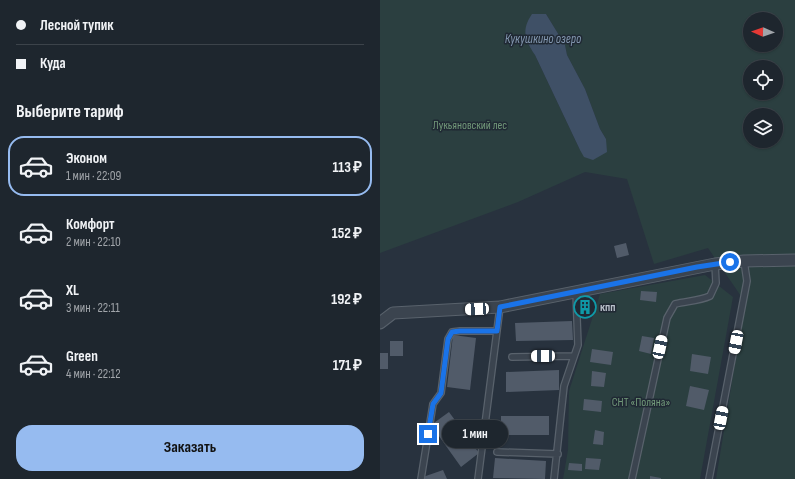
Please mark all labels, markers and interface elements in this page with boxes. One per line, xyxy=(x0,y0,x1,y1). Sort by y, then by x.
north arrow xyxy=(743,12,783,52)
map controls xyxy=(743,12,783,148)
text: Лесной тупик xyxy=(40,16,114,35)
water label: Кукушкино озеро xyxy=(505,31,582,47)
text: Куда xyxy=(40,54,66,73)
button: locate xyxy=(743,60,783,100)
text: Выберите тариф xyxy=(16,101,124,122)
button: layers xyxy=(743,108,783,148)
park label: Лукьяновский лес xyxy=(433,118,507,133)
icon: car xyxy=(18,148,54,184)
text: Эконом xyxy=(66,149,107,168)
text: 113 ₽ xyxy=(332,158,362,177)
text: 1 мин · 22:09 xyxy=(66,168,121,184)
icon: car xyxy=(18,214,54,250)
text: Комфорт xyxy=(66,215,115,234)
text: 152 ₽ xyxy=(332,224,362,243)
text: 2 мин · 22:10 xyxy=(66,234,121,250)
route start xyxy=(721,253,739,271)
icon: car xyxy=(18,280,54,316)
text: XL xyxy=(66,281,79,300)
text: 192 ₽ xyxy=(331,290,362,309)
building icon: кпп xyxy=(572,294,598,320)
text: 3 мин · 22:11 xyxy=(66,300,120,316)
place label: кпп xyxy=(600,300,615,315)
car xyxy=(465,302,489,316)
car xyxy=(728,329,744,355)
car xyxy=(652,334,668,360)
icon: car xyxy=(18,346,54,382)
text: Green xyxy=(66,347,98,366)
car xyxy=(531,350,555,362)
text: 171 ₽ xyxy=(333,356,362,375)
text: 4 мин · 22:12 xyxy=(66,366,121,382)
park label: СНТ «Поляна» xyxy=(612,395,670,410)
car xyxy=(713,405,729,431)
callout: 1 мин xyxy=(442,420,508,448)
button: Заказать xyxy=(16,425,364,471)
route end xyxy=(419,425,437,443)
text: 1 мин xyxy=(462,426,488,442)

